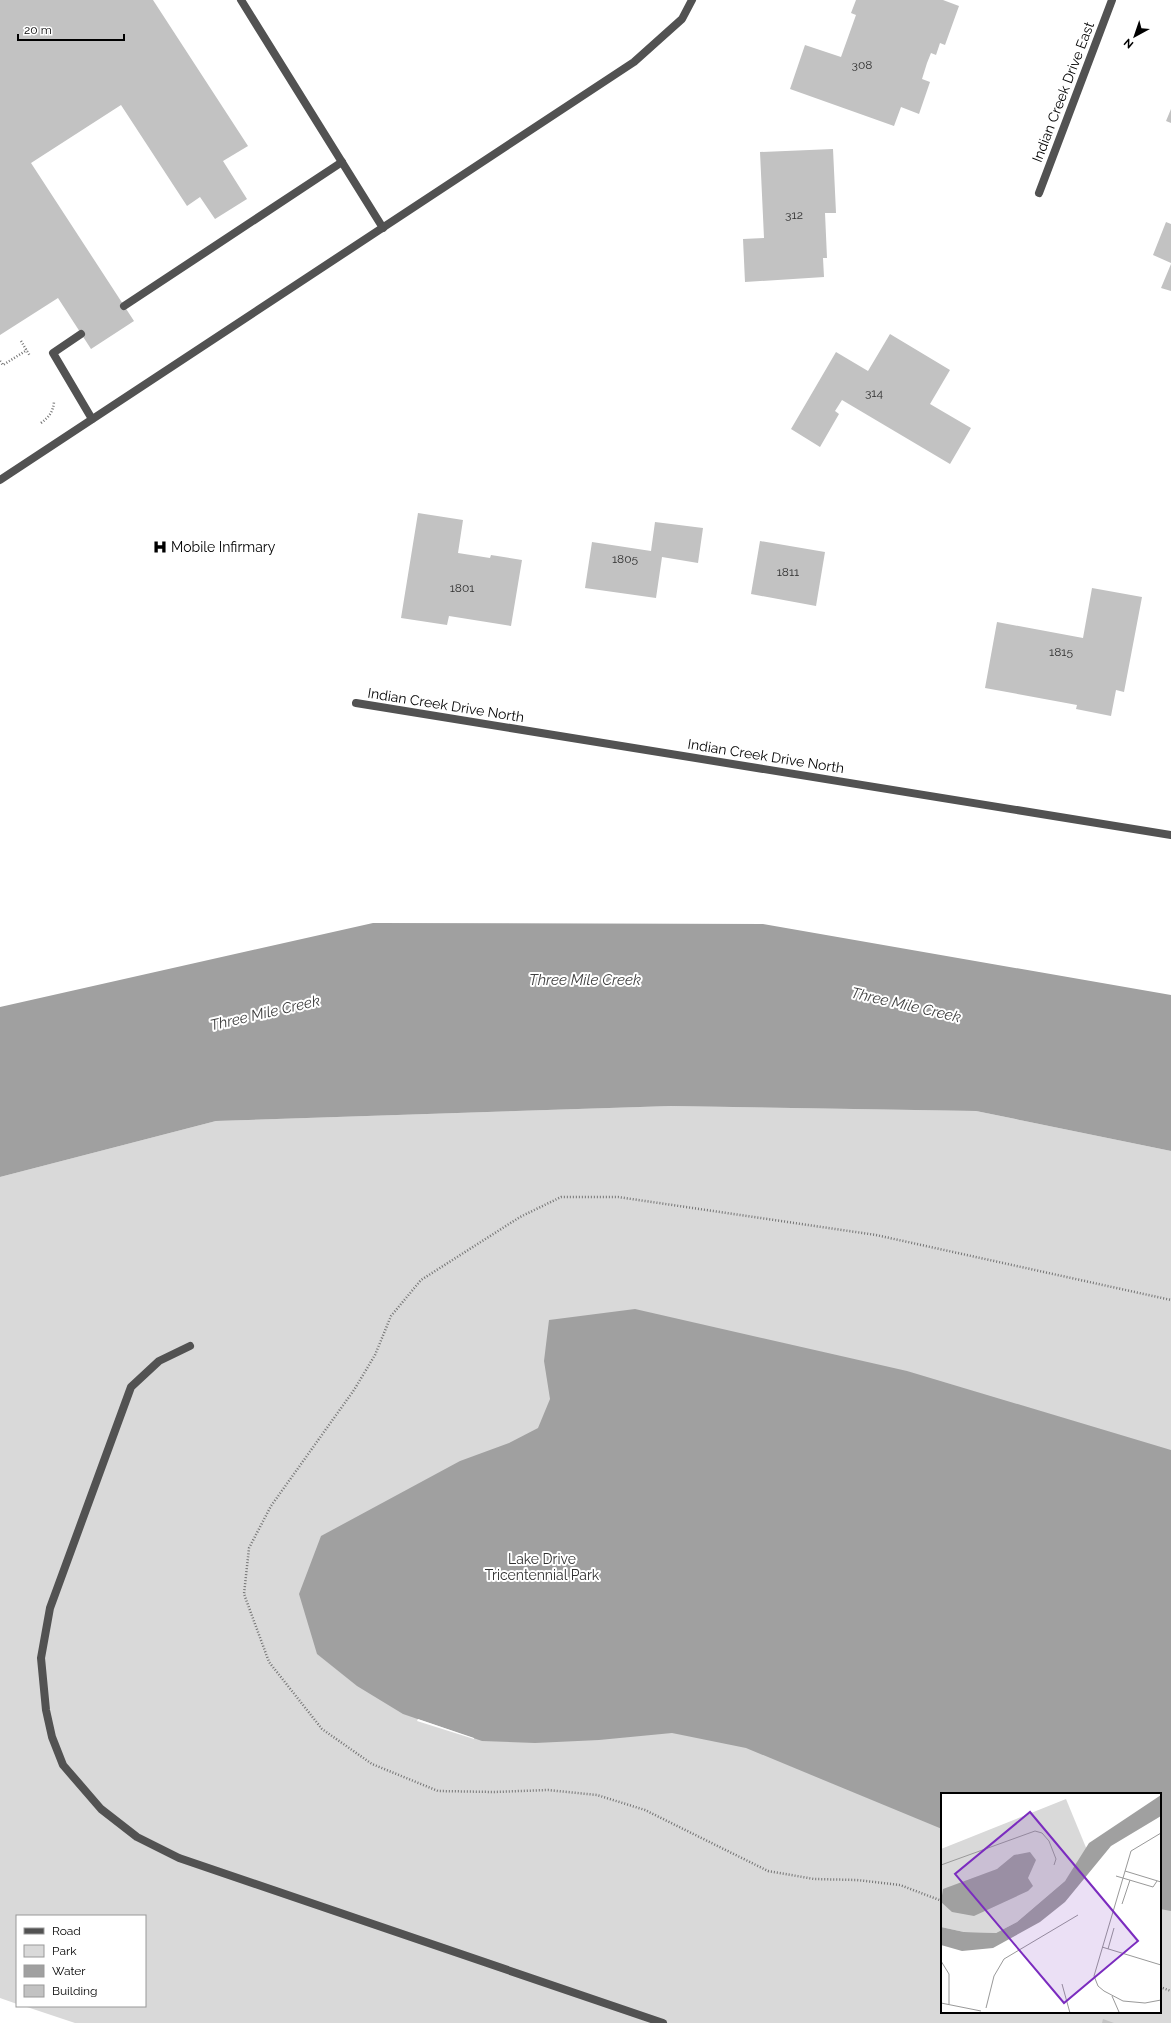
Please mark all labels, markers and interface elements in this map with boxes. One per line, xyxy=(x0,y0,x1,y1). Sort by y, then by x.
scale bar xyxy=(18,16,124,42)
north arrow xyxy=(1115,16,1155,56)
street label: Indian Creek Drive East xyxy=(1029,19,1097,164)
text: 20 m xyxy=(24,23,52,37)
text: N xyxy=(1121,36,1136,51)
house number: 308 xyxy=(852,58,872,72)
house number: 312 xyxy=(785,208,803,222)
house number: 314 xyxy=(865,386,883,400)
hospital icon: Mobile Infirmary xyxy=(152,539,168,555)
place label: Mobile Infirmary xyxy=(171,539,276,555)
house number: 1805 xyxy=(612,552,639,566)
house number: 1811 xyxy=(777,565,799,579)
house number: 1801 xyxy=(450,581,474,595)
house number: 1815 xyxy=(1049,645,1073,659)
street label: Indian Creek Drive North xyxy=(367,685,525,725)
street label: Indian Creek Drive North xyxy=(687,736,845,776)
water label: Three Mile Creek xyxy=(529,971,641,989)
water label: Three Mile Creek xyxy=(849,984,963,1026)
water label: Three Mile Creek xyxy=(208,992,322,1034)
park label: Lake Drive Tricentennial Park xyxy=(485,1551,600,1583)
inset map xyxy=(941,1793,1161,2013)
legend xyxy=(16,1915,146,2007)
text: Road xyxy=(52,1924,81,1938)
text: Park xyxy=(52,1944,77,1958)
text: Water xyxy=(52,1964,86,1978)
text: Building xyxy=(52,1984,98,1998)

